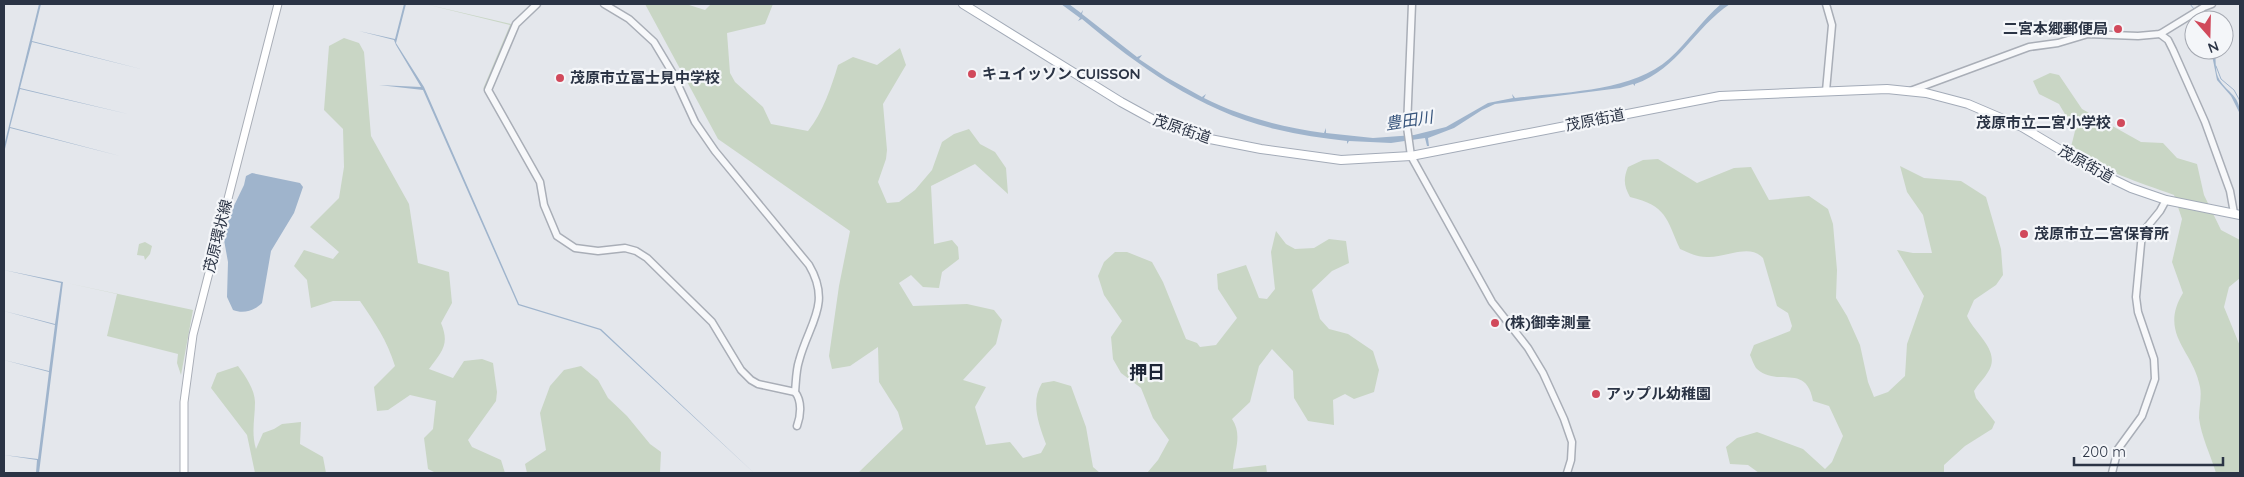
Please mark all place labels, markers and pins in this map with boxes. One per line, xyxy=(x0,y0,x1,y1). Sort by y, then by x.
place label: 二宮本郷郵便局 xyxy=(2003,19,2108,38)
marker: 二宮本郷郵便局 xyxy=(2112,23,2124,35)
place label: キュイッソン CUISSON xyxy=(982,64,1141,83)
place label: 茂原市立冨士見中学校 xyxy=(570,68,720,87)
marker: キュイッソン CUISSON xyxy=(966,68,978,80)
marker: 茂原市立冨士見中学校 xyxy=(554,72,566,84)
place label: 茂原市立二宮小学校 xyxy=(1976,113,2111,132)
marker: 茂原市立二宮小学校 xyxy=(2115,117,2127,129)
place label: 茂原市立二宮保育所 xyxy=(2034,224,2169,243)
marker: 茂原市立二宮保育所 xyxy=(2018,228,2030,240)
place label: (株)御幸測量 xyxy=(1505,313,1591,332)
marker: (株)御幸測量 xyxy=(1489,317,1501,329)
place label: アップル幼稚園 xyxy=(1606,384,1711,403)
marker: アップル幼稚園 xyxy=(1590,388,1602,400)

